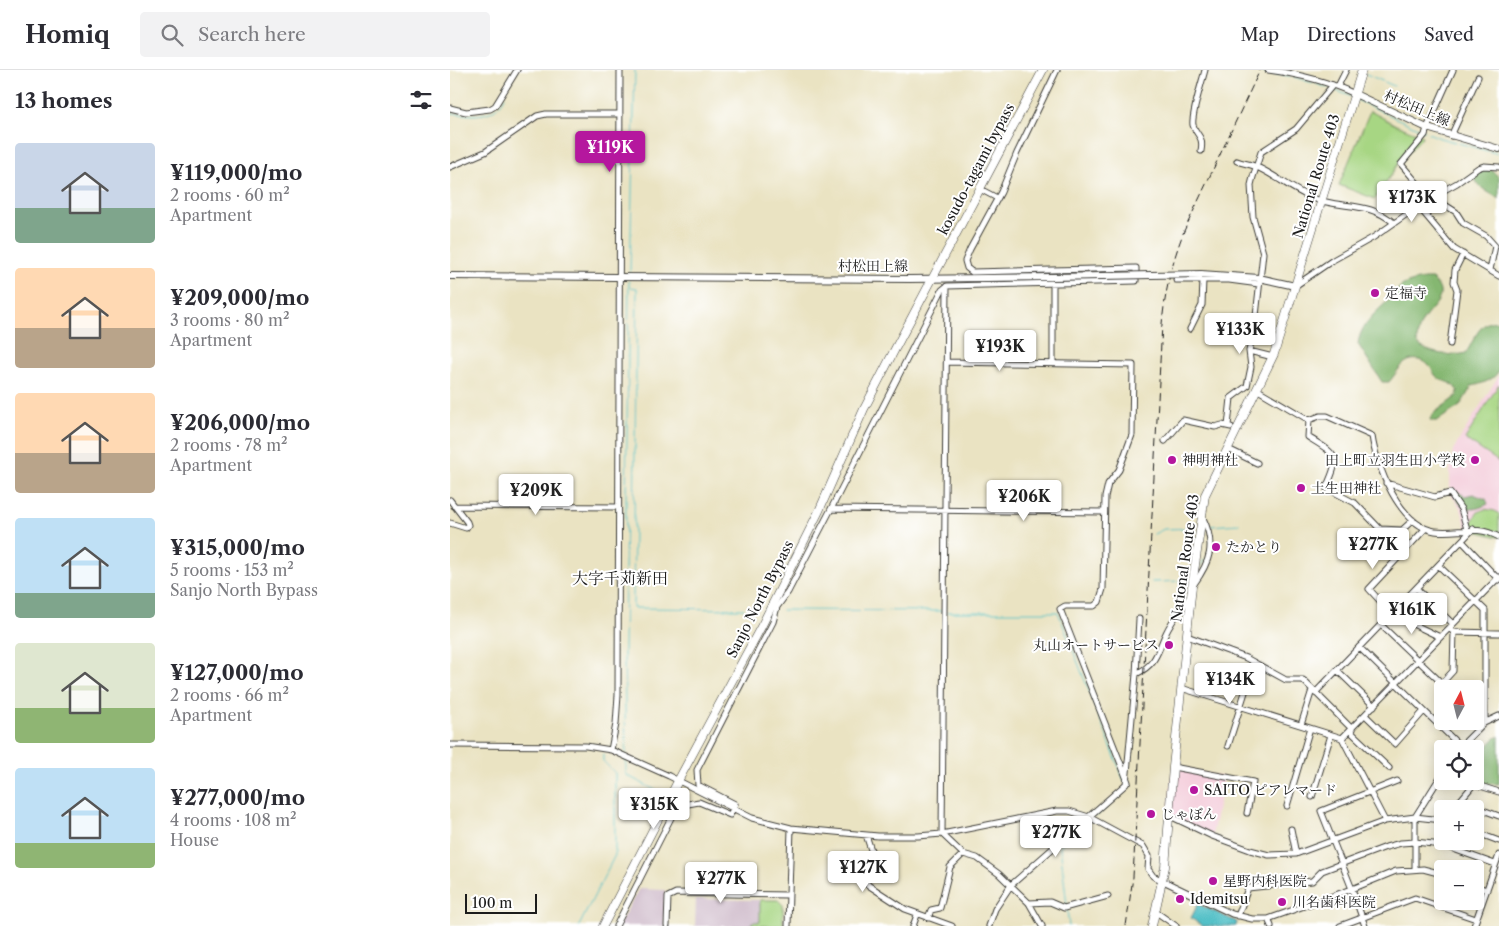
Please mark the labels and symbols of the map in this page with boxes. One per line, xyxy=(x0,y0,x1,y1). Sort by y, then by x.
street label: 村松田上線 xyxy=(1381,86,1453,130)
street label: kosudo-tagami bypass xyxy=(934,100,1018,238)
street label: National Route 403 xyxy=(1289,112,1343,240)
pin: ¥119K xyxy=(575,131,645,173)
pin: ¥173K xyxy=(1377,180,1447,223)
street label: 村松田上線 xyxy=(838,257,908,275)
place label: 定福寺 xyxy=(1385,284,1427,302)
marker: 定福寺 xyxy=(1369,287,1381,299)
pin: ¥133K xyxy=(1205,312,1275,355)
pin: ¥193K xyxy=(965,330,1035,372)
place label: 神明神社 xyxy=(1182,451,1238,469)
place label: 田上町立羽生田小学校 xyxy=(1325,451,1465,469)
marker: 神明神社 xyxy=(1166,454,1178,466)
marker: 田上町立羽生田小学校 xyxy=(1469,454,1481,466)
pin: ¥209K xyxy=(501,474,571,516)
place label: 土生田神社 xyxy=(1311,479,1381,497)
pin: ¥206K xyxy=(989,480,1059,522)
marker: 土生田神社 xyxy=(1295,482,1307,494)
street label: National Route 403 xyxy=(1167,493,1203,623)
pin: ¥277K xyxy=(1338,528,1408,570)
street label: Sanjo North Bypass xyxy=(723,537,797,661)
place label: たかとり xyxy=(1226,538,1282,556)
marker: たかとり xyxy=(1210,541,1222,553)
district label: 大字千苅新田 xyxy=(572,568,668,588)
pin: ¥161K xyxy=(1377,592,1447,635)
place label: 丸山オートサービス xyxy=(1033,636,1159,654)
marker: 丸山オートサービス xyxy=(1163,639,1175,651)
pin: ¥134K xyxy=(1195,662,1265,705)
north arrow xyxy=(1434,680,1484,730)
place label: SAITO ピアレマード xyxy=(1204,781,1337,799)
marker: SAITO ピアレマード xyxy=(1188,784,1200,796)
pin: ¥315K xyxy=(619,788,689,830)
place label: じゃぼん xyxy=(1161,805,1217,823)
marker: じゃぼん xyxy=(1145,808,1157,820)
pin: ¥277K xyxy=(1021,816,1091,858)
pin: ¥127K xyxy=(828,850,898,893)
pin: ¥277K xyxy=(686,862,756,904)
place label: 星野内科医院 xyxy=(1223,872,1307,890)
marker: 星野内科医院 xyxy=(1207,875,1219,887)
place label: Idemitsu xyxy=(1190,890,1249,908)
scale bar xyxy=(465,891,538,914)
marker: Idemitsu xyxy=(1174,893,1186,905)
place label: 川名歯科医院 xyxy=(1292,893,1376,911)
marker: 川名歯科医院 xyxy=(1276,896,1288,908)

